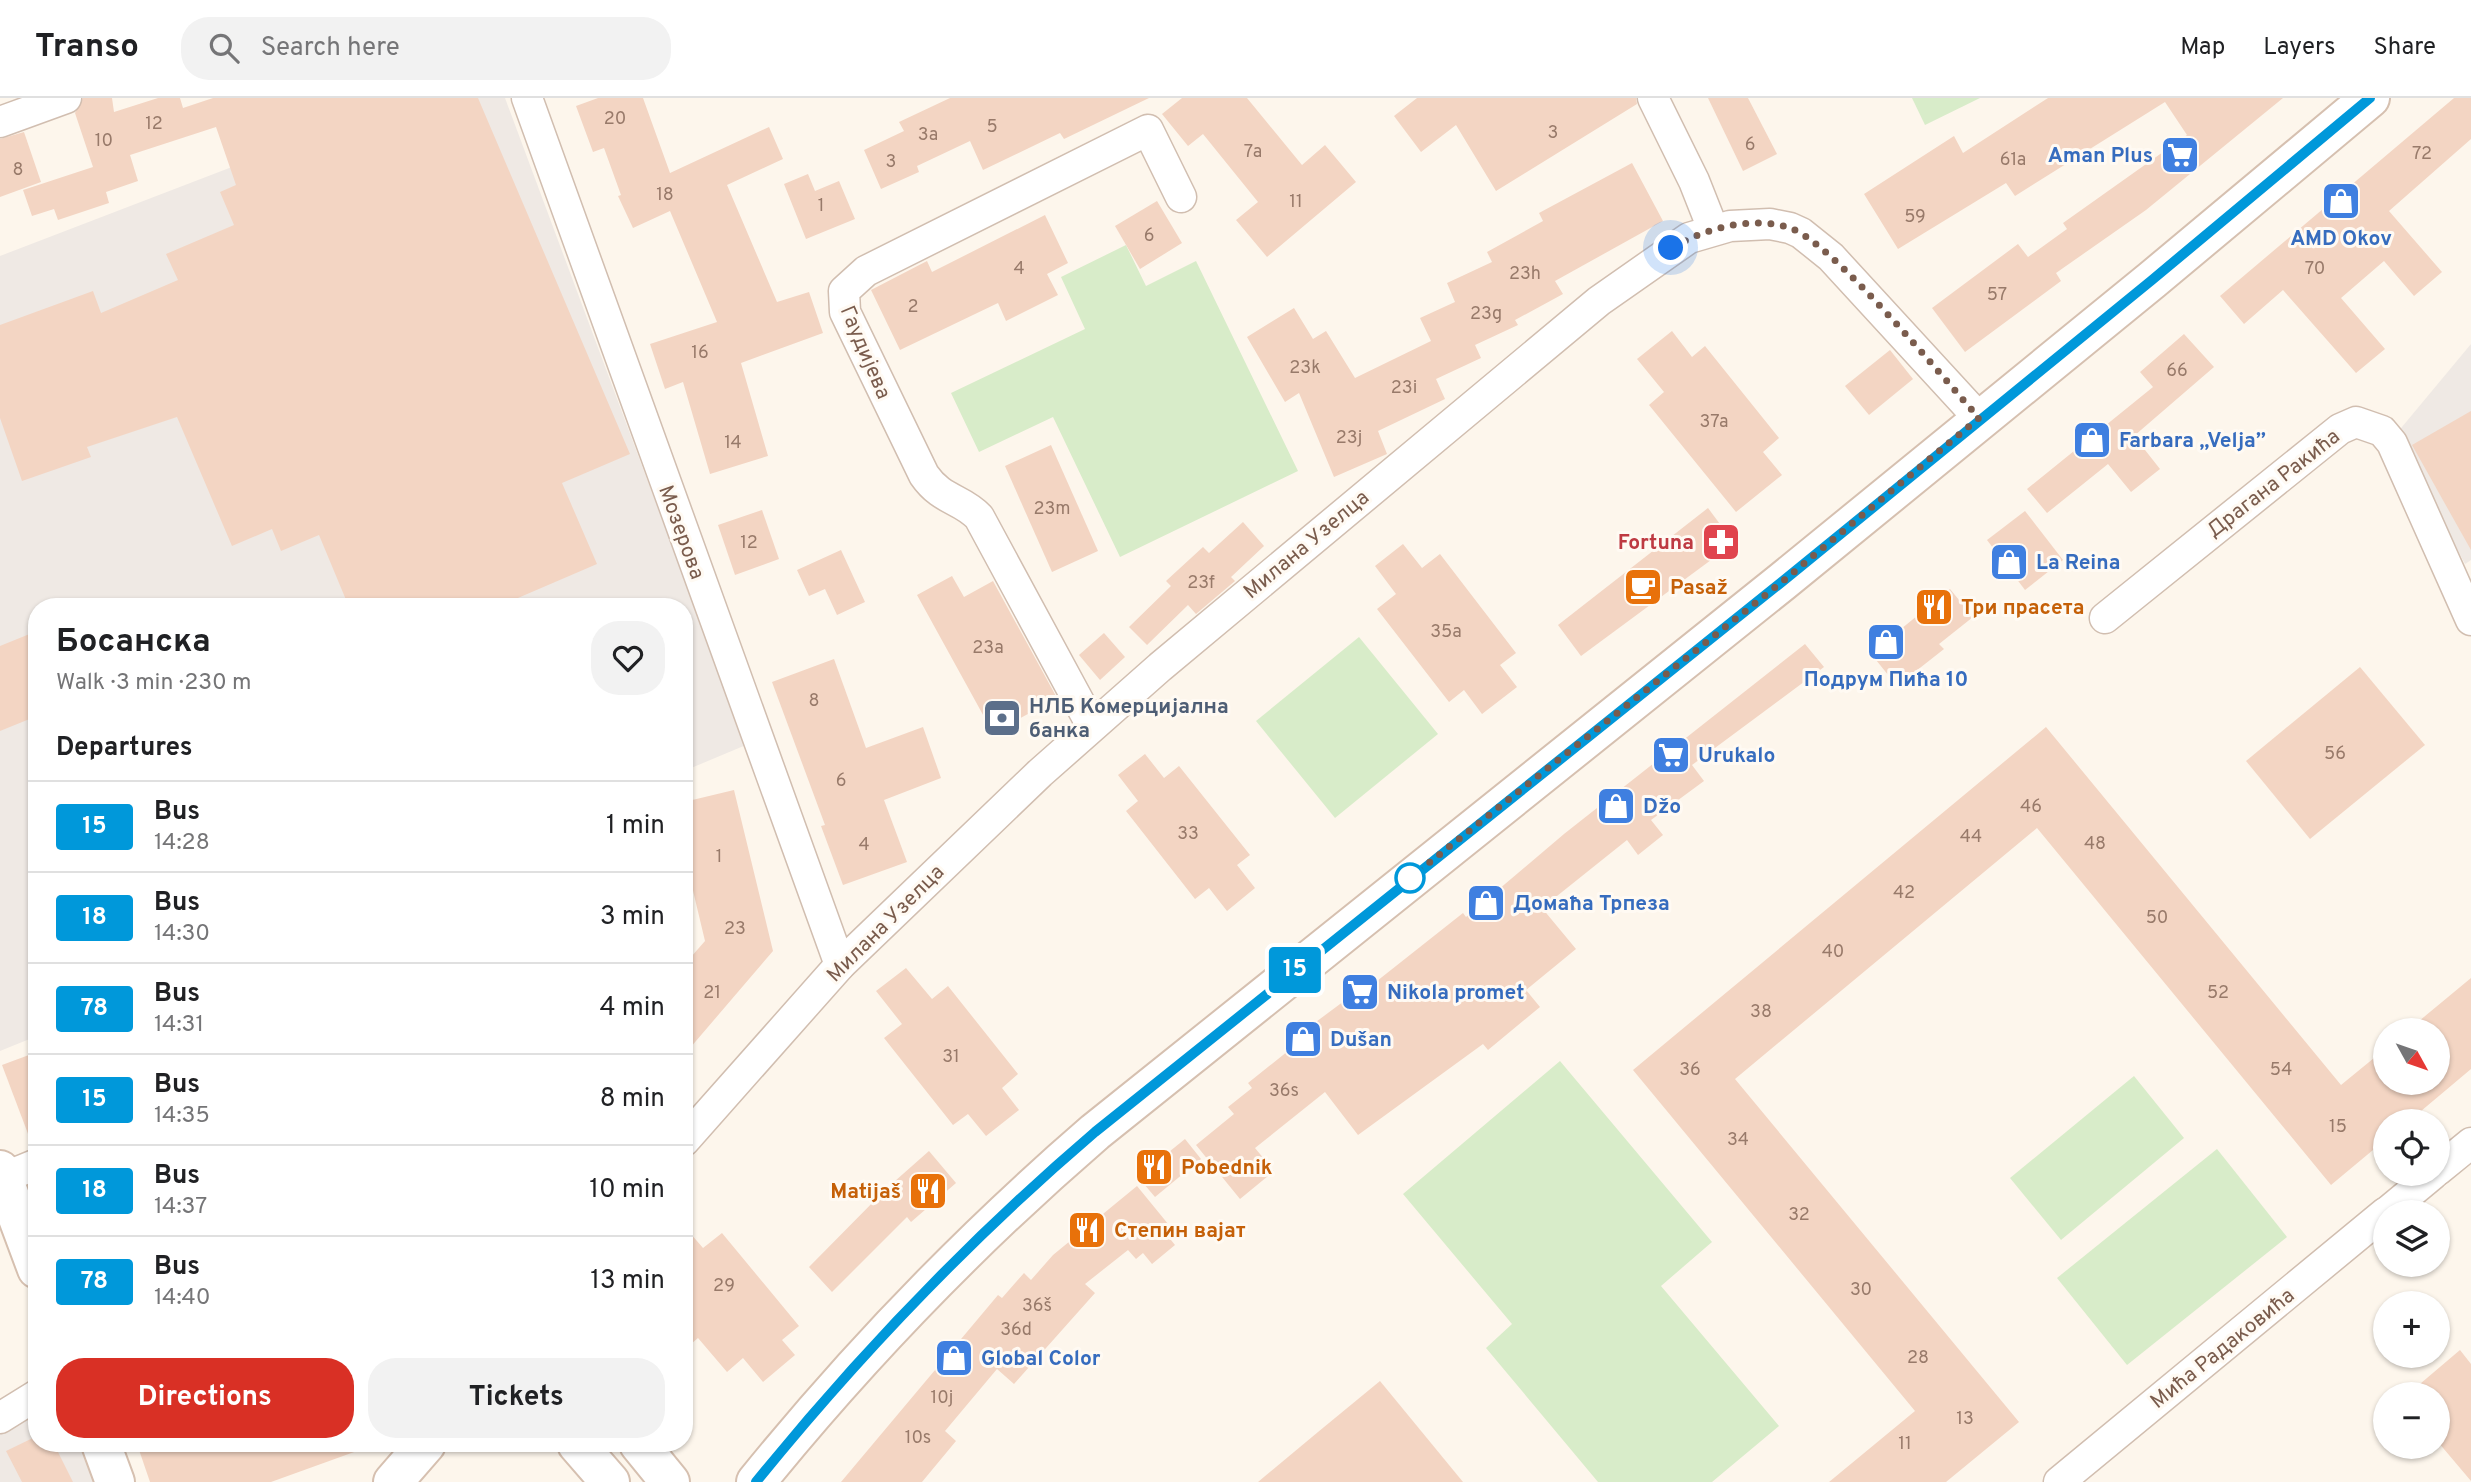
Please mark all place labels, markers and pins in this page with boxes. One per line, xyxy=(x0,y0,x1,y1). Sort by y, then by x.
supermarket icon: Aman Plus xyxy=(2159,134,2201,176)
place label: Aman Plus xyxy=(2048,143,2153,170)
shop icon: AMD Okov xyxy=(2320,180,2362,222)
place label: AMD Okov xyxy=(2290,226,2392,253)
shop icon: Farbara „Velja” xyxy=(2071,419,2113,461)
place label: Farbara „Velja” xyxy=(2119,428,2266,455)
pharmacy icon: Fortuna xyxy=(1700,521,1742,563)
place label: Fortuna xyxy=(1618,530,1694,557)
shop icon: La Reina xyxy=(1988,541,2030,583)
place label: La Reina xyxy=(2036,550,2120,577)
cafe icon: Pasaž xyxy=(1622,566,1664,608)
place label: Pasaž xyxy=(1670,575,1728,602)
restaurant icon: Три прасета xyxy=(1913,586,1955,628)
place label: Три прасета xyxy=(1961,595,2084,622)
shop icon: Подрум Пића 10 xyxy=(1865,621,1907,663)
place label: Подрум Пића 10 xyxy=(1804,667,1968,694)
place label: НЛБ Комерцијална банка xyxy=(1029,694,1229,745)
bank icon: НЛБ Комерцијална банка xyxy=(981,697,1023,739)
supermarket icon: Urukalo xyxy=(1650,734,1692,776)
place label: Urukalo xyxy=(1698,743,1775,770)
shop icon: Džo xyxy=(1595,785,1637,827)
place label: Džo xyxy=(1643,794,1681,821)
unlabelled marker xyxy=(1395,863,1425,893)
shop icon: Домаћа Трпеза xyxy=(1465,882,1507,924)
place label: Домаћа Трпеза xyxy=(1513,891,1670,918)
supermarket icon: Nikola promet xyxy=(1339,971,1381,1013)
place label: Nikola promet xyxy=(1387,980,1524,1007)
shop icon: Dušan xyxy=(1282,1018,1324,1060)
place label: Dušan xyxy=(1330,1027,1392,1054)
restaurant icon: Pobednik xyxy=(1133,1146,1175,1188)
place label: Pobednik xyxy=(1181,1155,1273,1182)
restaurant icon: Matijaš xyxy=(907,1170,949,1212)
place label: Matijaš xyxy=(830,1179,901,1206)
restaurant icon: Степин вајат xyxy=(1066,1209,1108,1251)
place label: Степин вајат xyxy=(1114,1218,1246,1245)
shop icon: Global Color xyxy=(933,1337,975,1379)
place label: Global Color xyxy=(981,1346,1101,1373)

